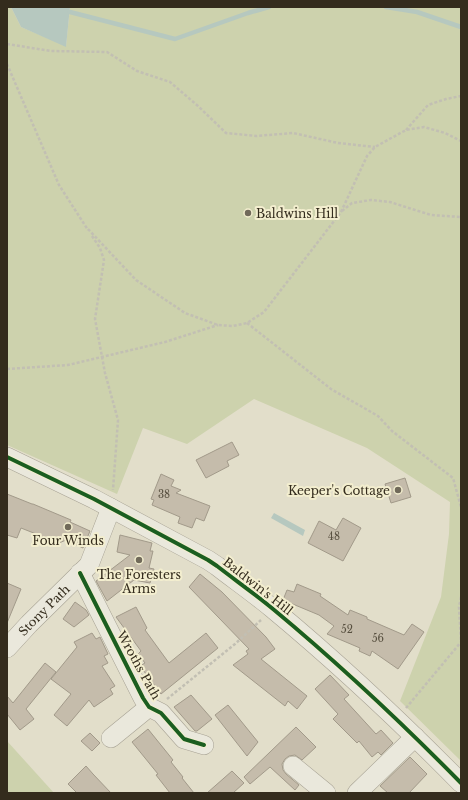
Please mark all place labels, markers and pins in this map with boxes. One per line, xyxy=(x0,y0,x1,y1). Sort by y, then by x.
place label: Baldwins Hill xyxy=(256,206,338,221)
marker: Baldwins Hill xyxy=(243,208,253,218)
place label: Keeper's Cottage xyxy=(288,483,390,498)
marker: Keeper's Cottage xyxy=(393,485,403,495)
marker: Four Winds xyxy=(63,522,73,532)
place label: Four Winds xyxy=(32,533,104,548)
marker: The Foresters Arms xyxy=(134,555,144,565)
place label: The Foresters Arms xyxy=(97,567,181,596)

